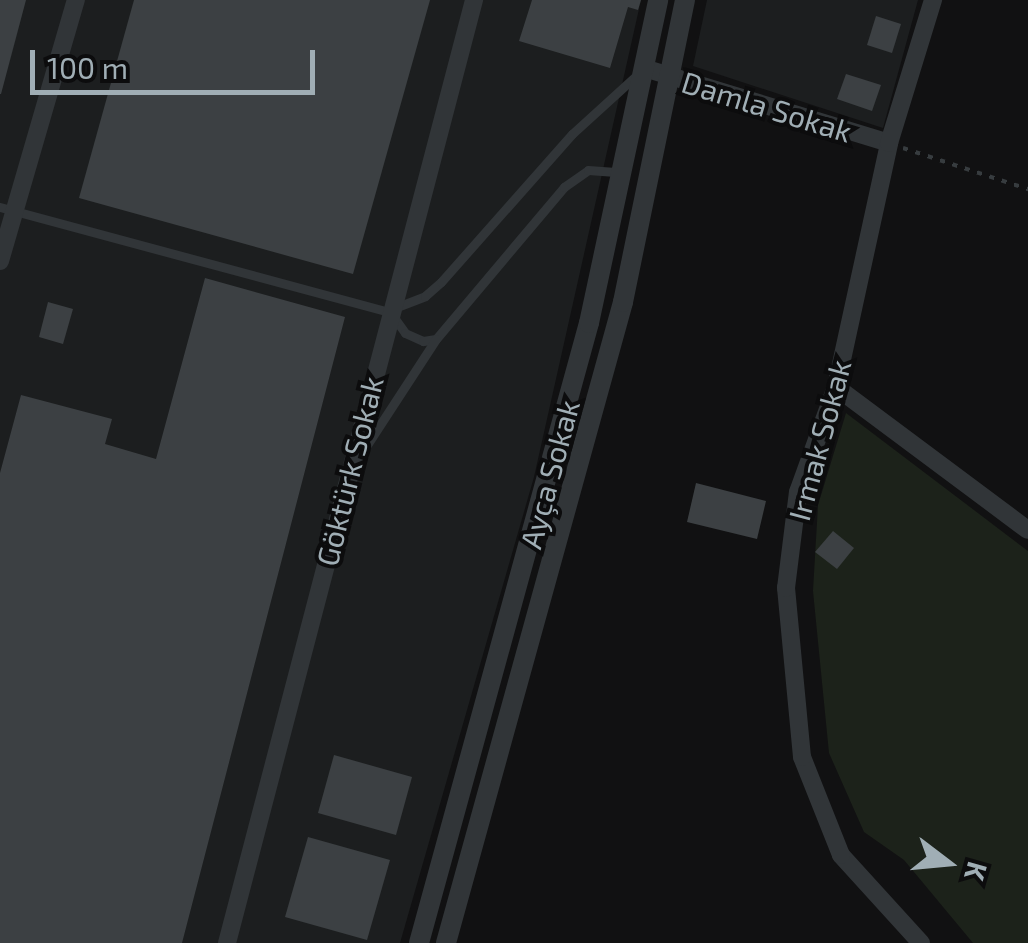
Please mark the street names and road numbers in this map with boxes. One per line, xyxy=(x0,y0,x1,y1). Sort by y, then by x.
street label: Damla Sokak xyxy=(678,63,856,149)
street label: Irmak Sokak xyxy=(780,355,858,525)
street label: Göktürk Sokak xyxy=(308,372,390,570)
street label: Ayça Sokak xyxy=(512,396,586,552)

